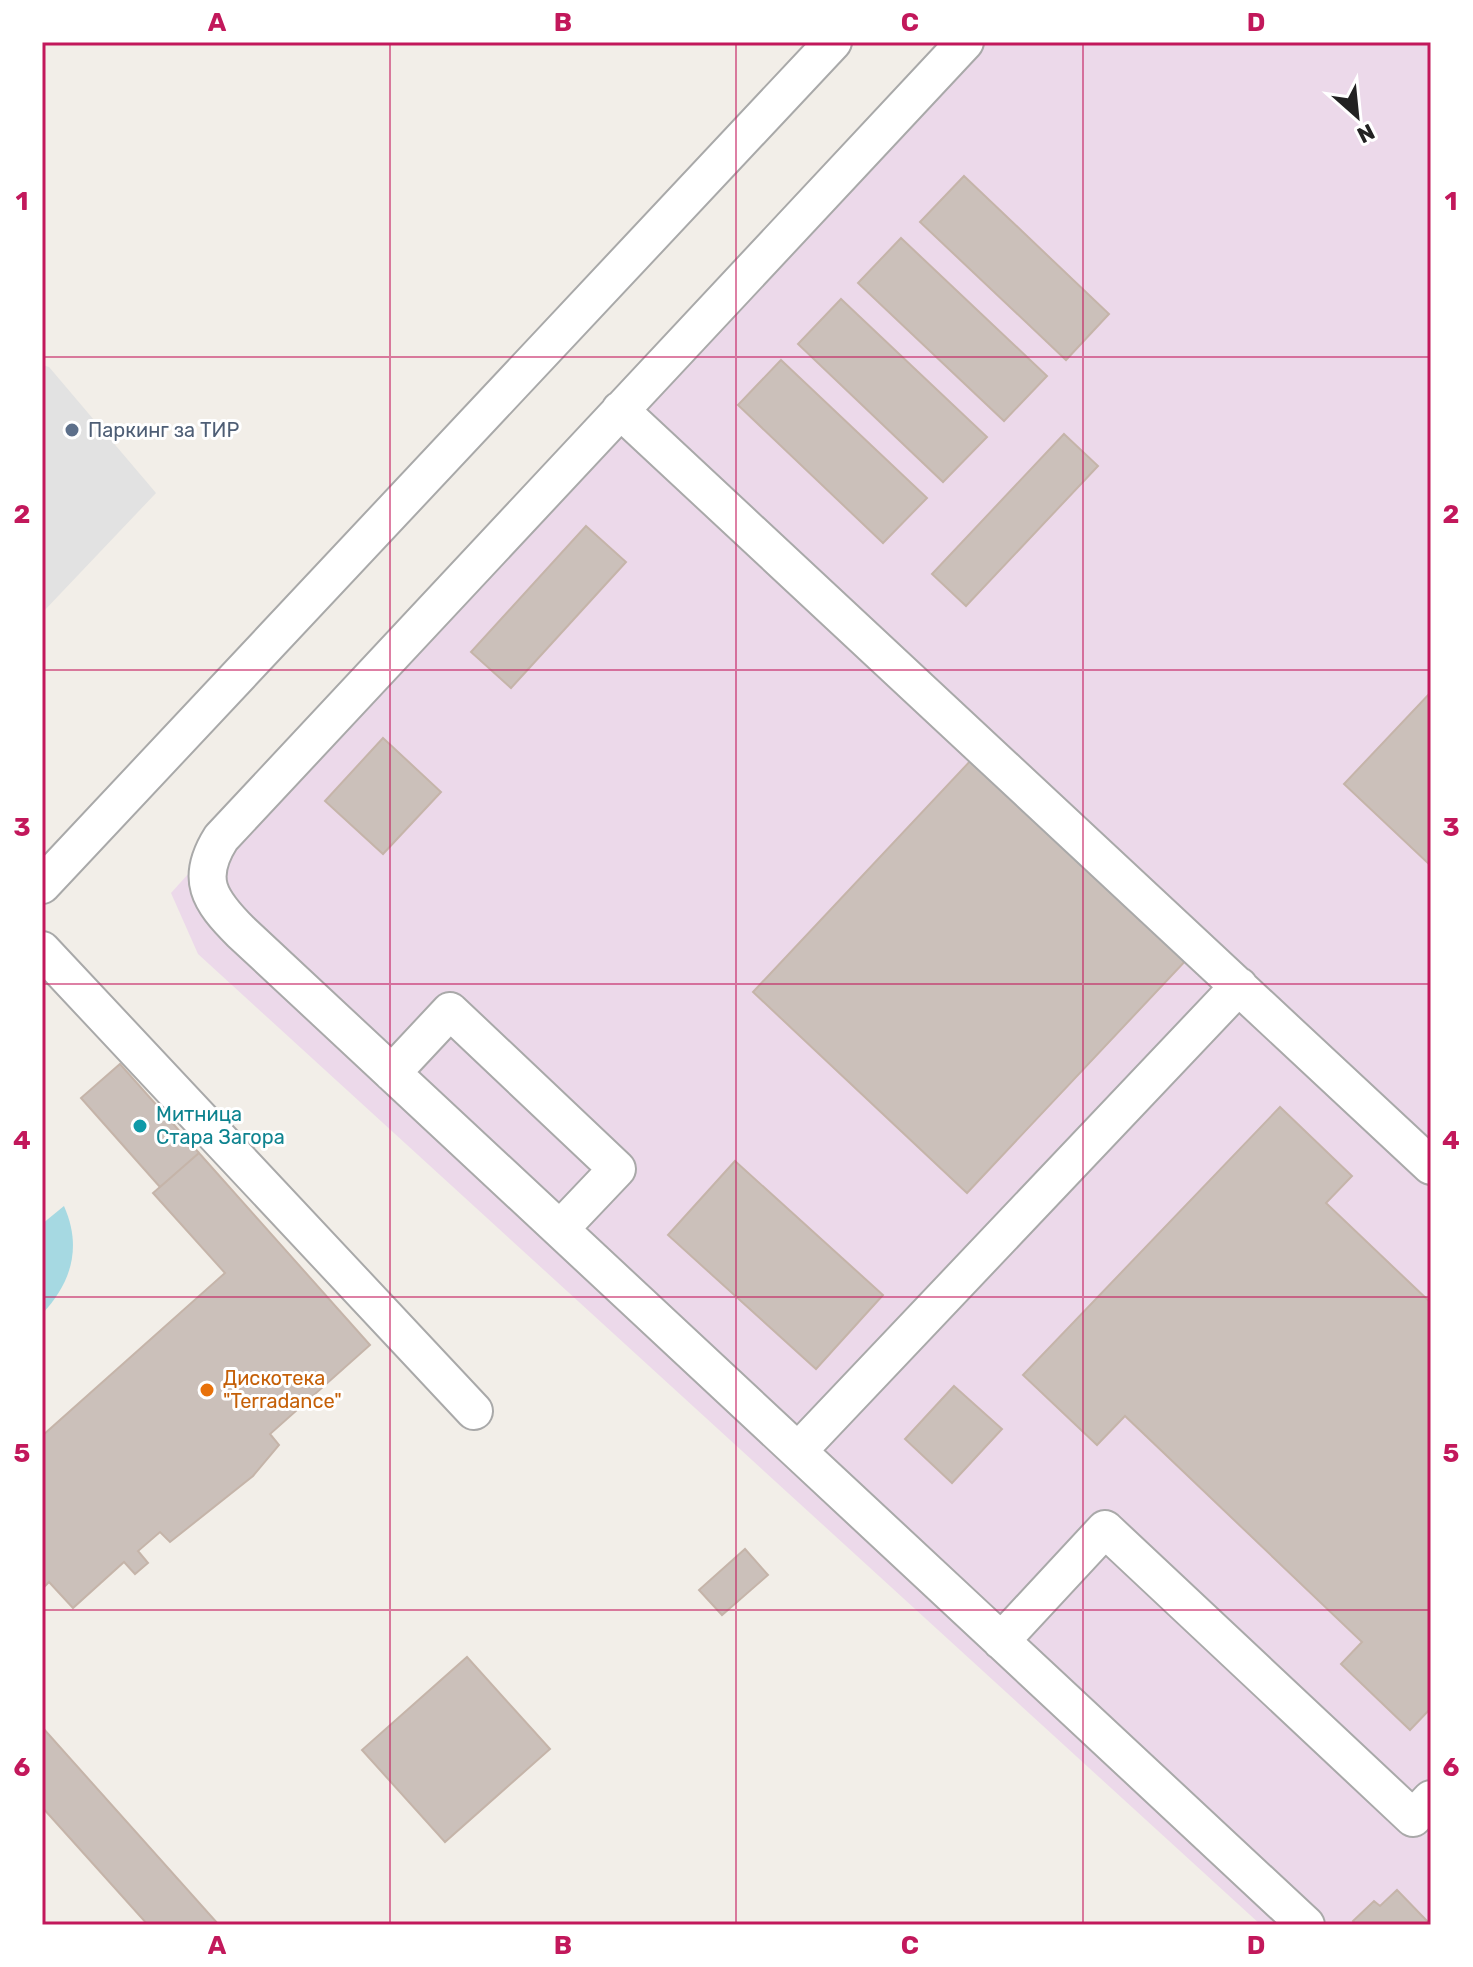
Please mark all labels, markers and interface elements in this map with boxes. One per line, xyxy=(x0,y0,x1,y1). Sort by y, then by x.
text: A xyxy=(208,7,227,38)
text: B xyxy=(554,7,572,38)
text: C xyxy=(901,7,919,38)
text: D xyxy=(1247,7,1265,38)
north arrow xyxy=(1317,76,1397,156)
text: N xyxy=(1353,118,1379,149)
text: 1 xyxy=(16,186,28,217)
text: 1 xyxy=(1445,186,1457,217)
place label: Паркинг за ТИР xyxy=(88,418,239,442)
marker: Паркинг за ТИР xyxy=(63,421,81,439)
text: 2 xyxy=(14,499,30,530)
text: 2 xyxy=(1443,499,1459,530)
text: 3 xyxy=(13,812,31,843)
text: 3 xyxy=(1442,812,1460,843)
place label: Митница Стара Загора xyxy=(156,1102,285,1149)
marker: Митница Стара Загора xyxy=(131,1117,149,1135)
text: 4 xyxy=(13,1125,31,1156)
text: 4 xyxy=(1442,1125,1460,1156)
place label: Дискотека "Terradance" xyxy=(223,1366,342,1413)
marker: Дискотека "Terradance" xyxy=(198,1381,216,1399)
text: 5 xyxy=(14,1438,30,1469)
text: 5 xyxy=(1443,1438,1459,1469)
text: 6 xyxy=(14,1752,31,1783)
text: 6 xyxy=(1443,1752,1460,1783)
text: A xyxy=(208,1930,227,1961)
text: B xyxy=(554,1930,572,1961)
text: C xyxy=(901,1930,919,1961)
text: D xyxy=(1247,1930,1265,1961)

